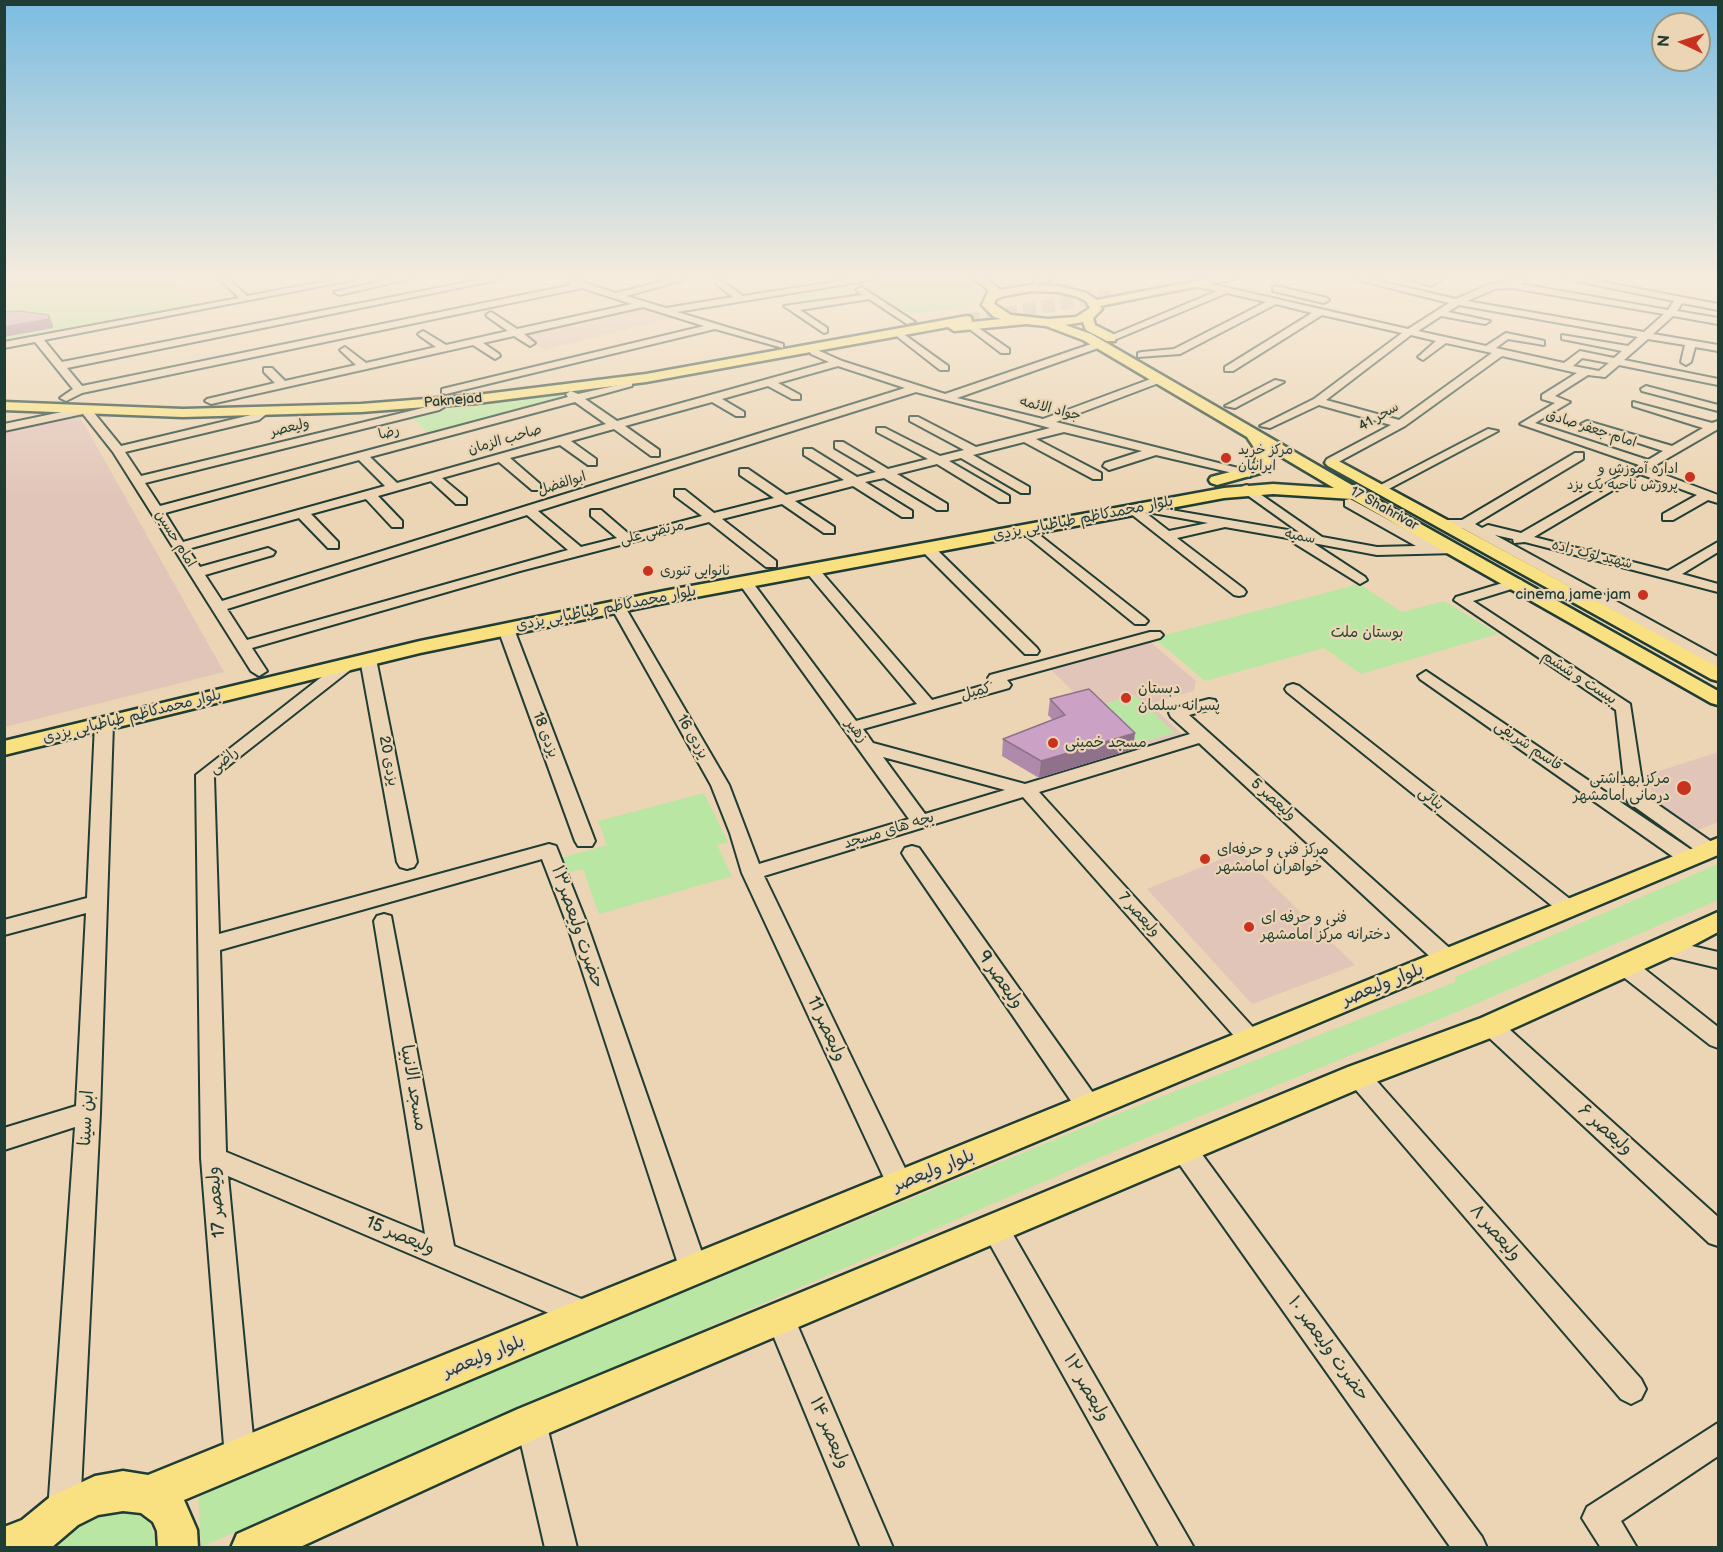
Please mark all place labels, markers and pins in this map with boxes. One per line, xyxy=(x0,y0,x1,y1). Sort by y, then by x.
place label: مرکز خرید ایرانیان xyxy=(1238,442,1293,474)
marker: مرکز خرید ایرانیان xyxy=(1219,451,1233,465)
place label: اداره آموزش و پرورش ناحیه یک یزد xyxy=(1567,461,1678,494)
marker: اداره آموزش و پرورش ناحیه یک یزد xyxy=(1683,470,1697,484)
place label: نانوایی تنوری xyxy=(660,563,731,579)
marker: نانوایی تنوری xyxy=(641,564,655,578)
place label: cinema jame jam xyxy=(1515,586,1631,604)
marker: cinema jame jam xyxy=(1636,588,1650,602)
place label: دبستان پسرانه سلمان xyxy=(1138,680,1220,715)
marker: دبستان پسرانه سلمان xyxy=(1119,691,1133,705)
place label: مسجد خمینی xyxy=(1065,734,1147,752)
marker: مسجد خمینی xyxy=(1046,736,1060,750)
place label: مرکز بهداشتی درمانی امامشهر xyxy=(1573,770,1670,805)
marker: مرکز بهداشتی درمانی امامشهر xyxy=(1675,779,1693,797)
place label: مرکز فنی و حرفه‌ای خواهران امامشهر xyxy=(1217,841,1329,876)
marker: مرکز فنی و حرفه‌ای خواهران امامشهر xyxy=(1198,852,1212,866)
place label: فنی و حرفه ای دخترانه مرکز امامشهر xyxy=(1261,909,1391,944)
marker: فنی و حرفه ای دخترانه مرکز امامشهر xyxy=(1242,920,1256,934)

